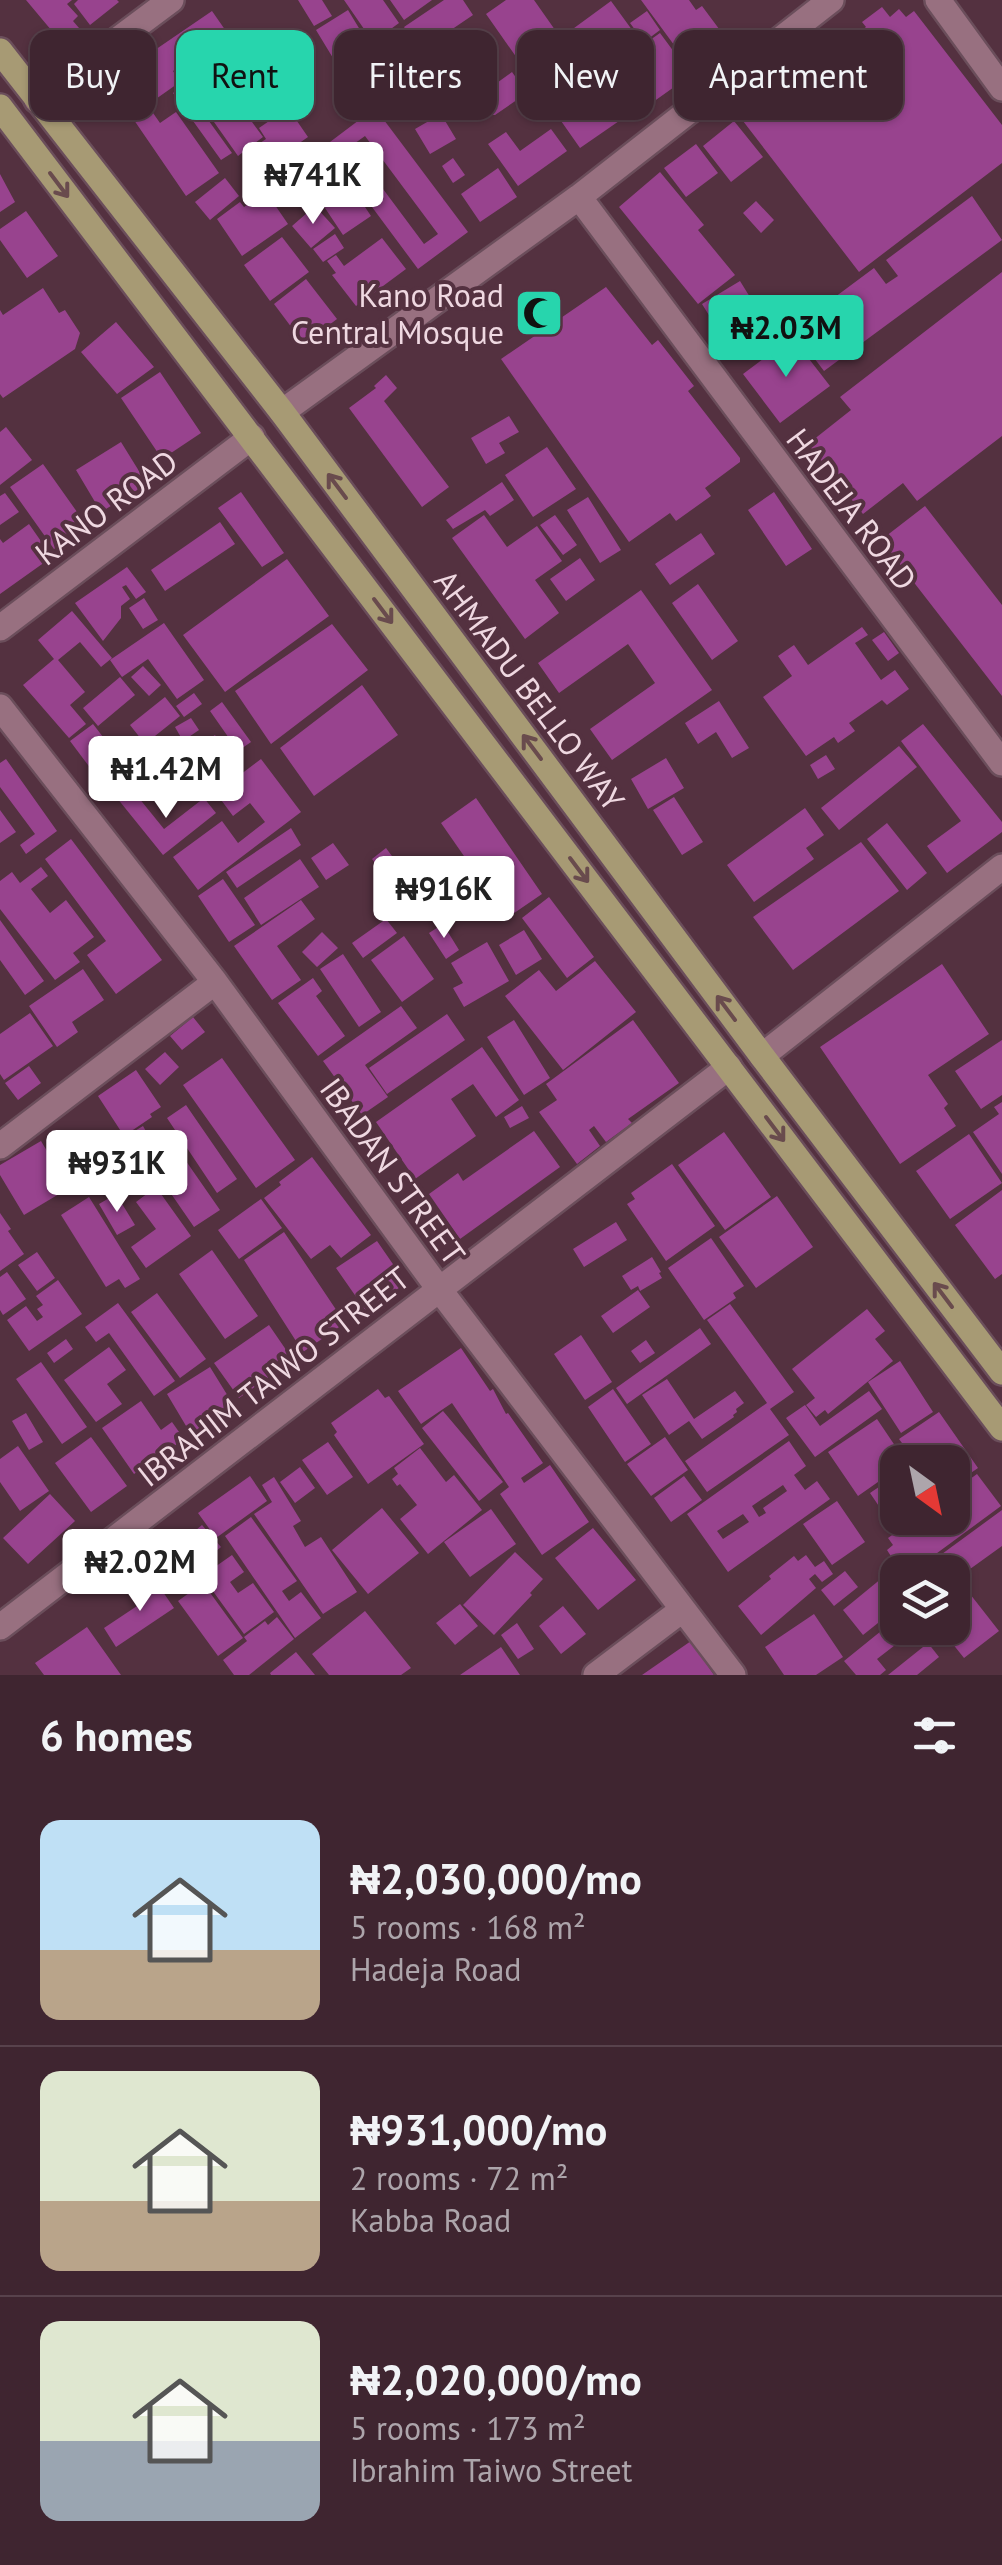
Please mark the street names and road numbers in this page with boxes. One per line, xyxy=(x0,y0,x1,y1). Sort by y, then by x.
street label: HADEJA ROAD xyxy=(777,420,927,598)
street label: KANO ROAD xyxy=(26,440,186,574)
street label: AHMADU BELLO WAY xyxy=(426,561,634,819)
street label: IBADAN STREET xyxy=(311,1069,475,1273)
street label: IBRAHIM TAIWO STREET xyxy=(128,1256,418,1495)

